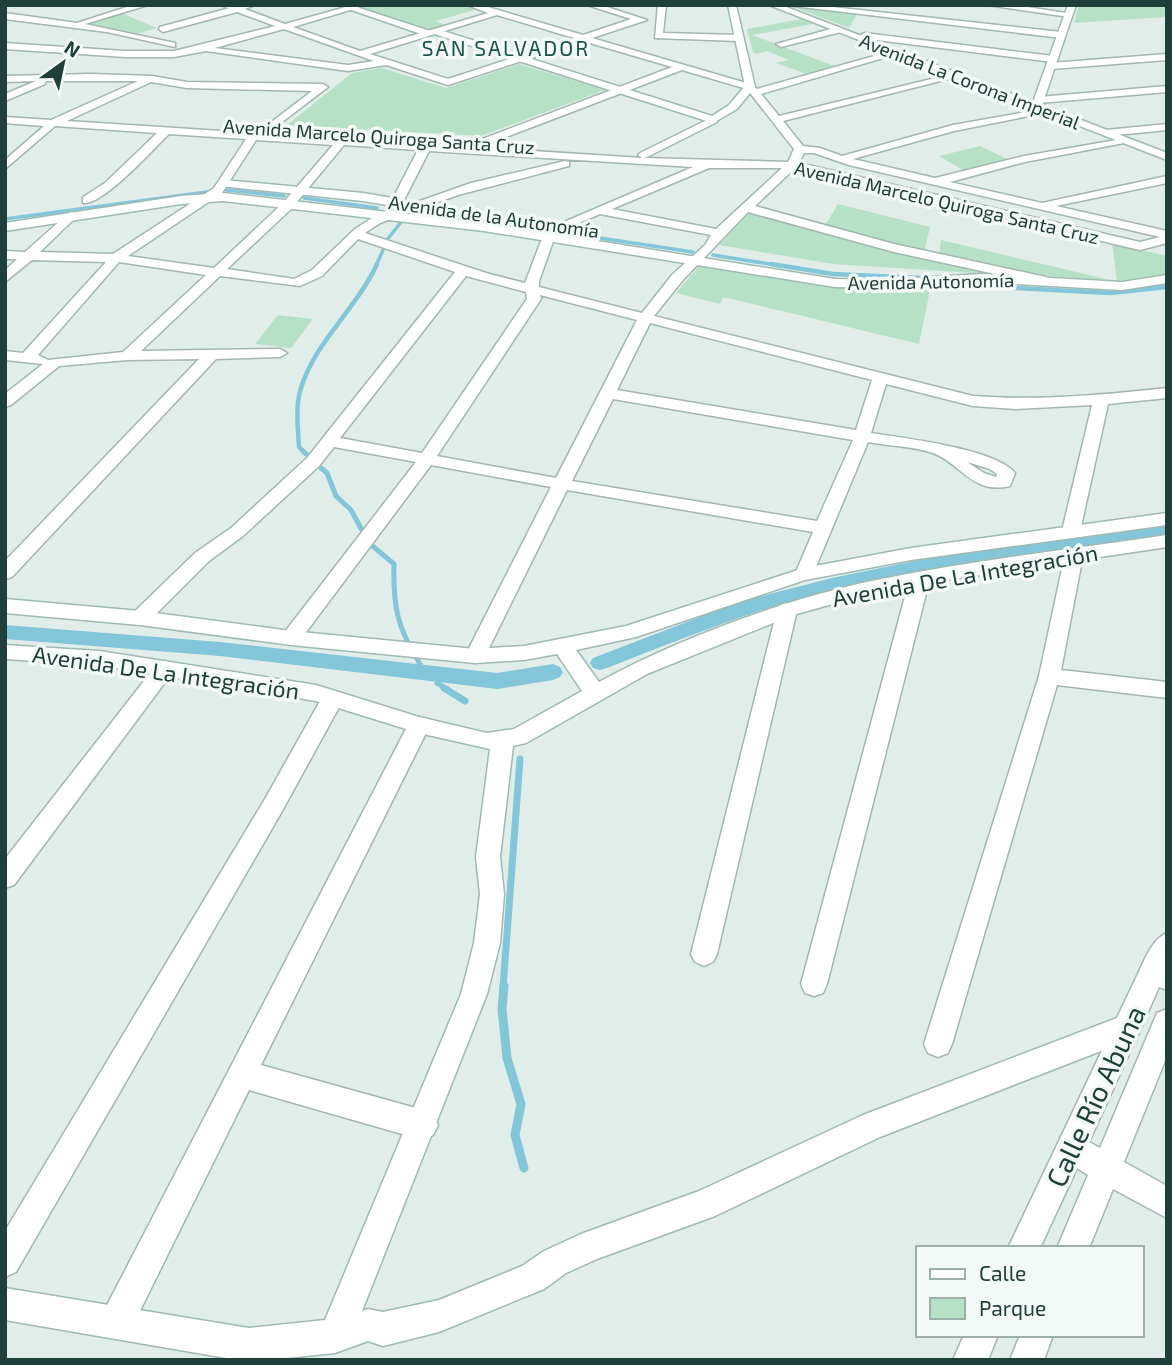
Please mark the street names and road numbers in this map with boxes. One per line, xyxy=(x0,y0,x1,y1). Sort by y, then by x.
street label: Avenida La Corona Imperial xyxy=(857,28,1084,134)
street label: Avenida Marcelo Quiroga Santa Cruz xyxy=(223,114,535,158)
street label: Avenida Marcelo Quiroga Santa Cruz xyxy=(792,156,1102,248)
street label: Avenida de la Autonomía xyxy=(387,190,601,242)
street label: Avenida Autonomía xyxy=(847,268,1015,294)
street label: Avenida De La Integración xyxy=(830,538,1100,612)
street label: Avenida De La Integración xyxy=(31,639,301,705)
street label: Calle Río Abuna xyxy=(1038,1000,1152,1192)

